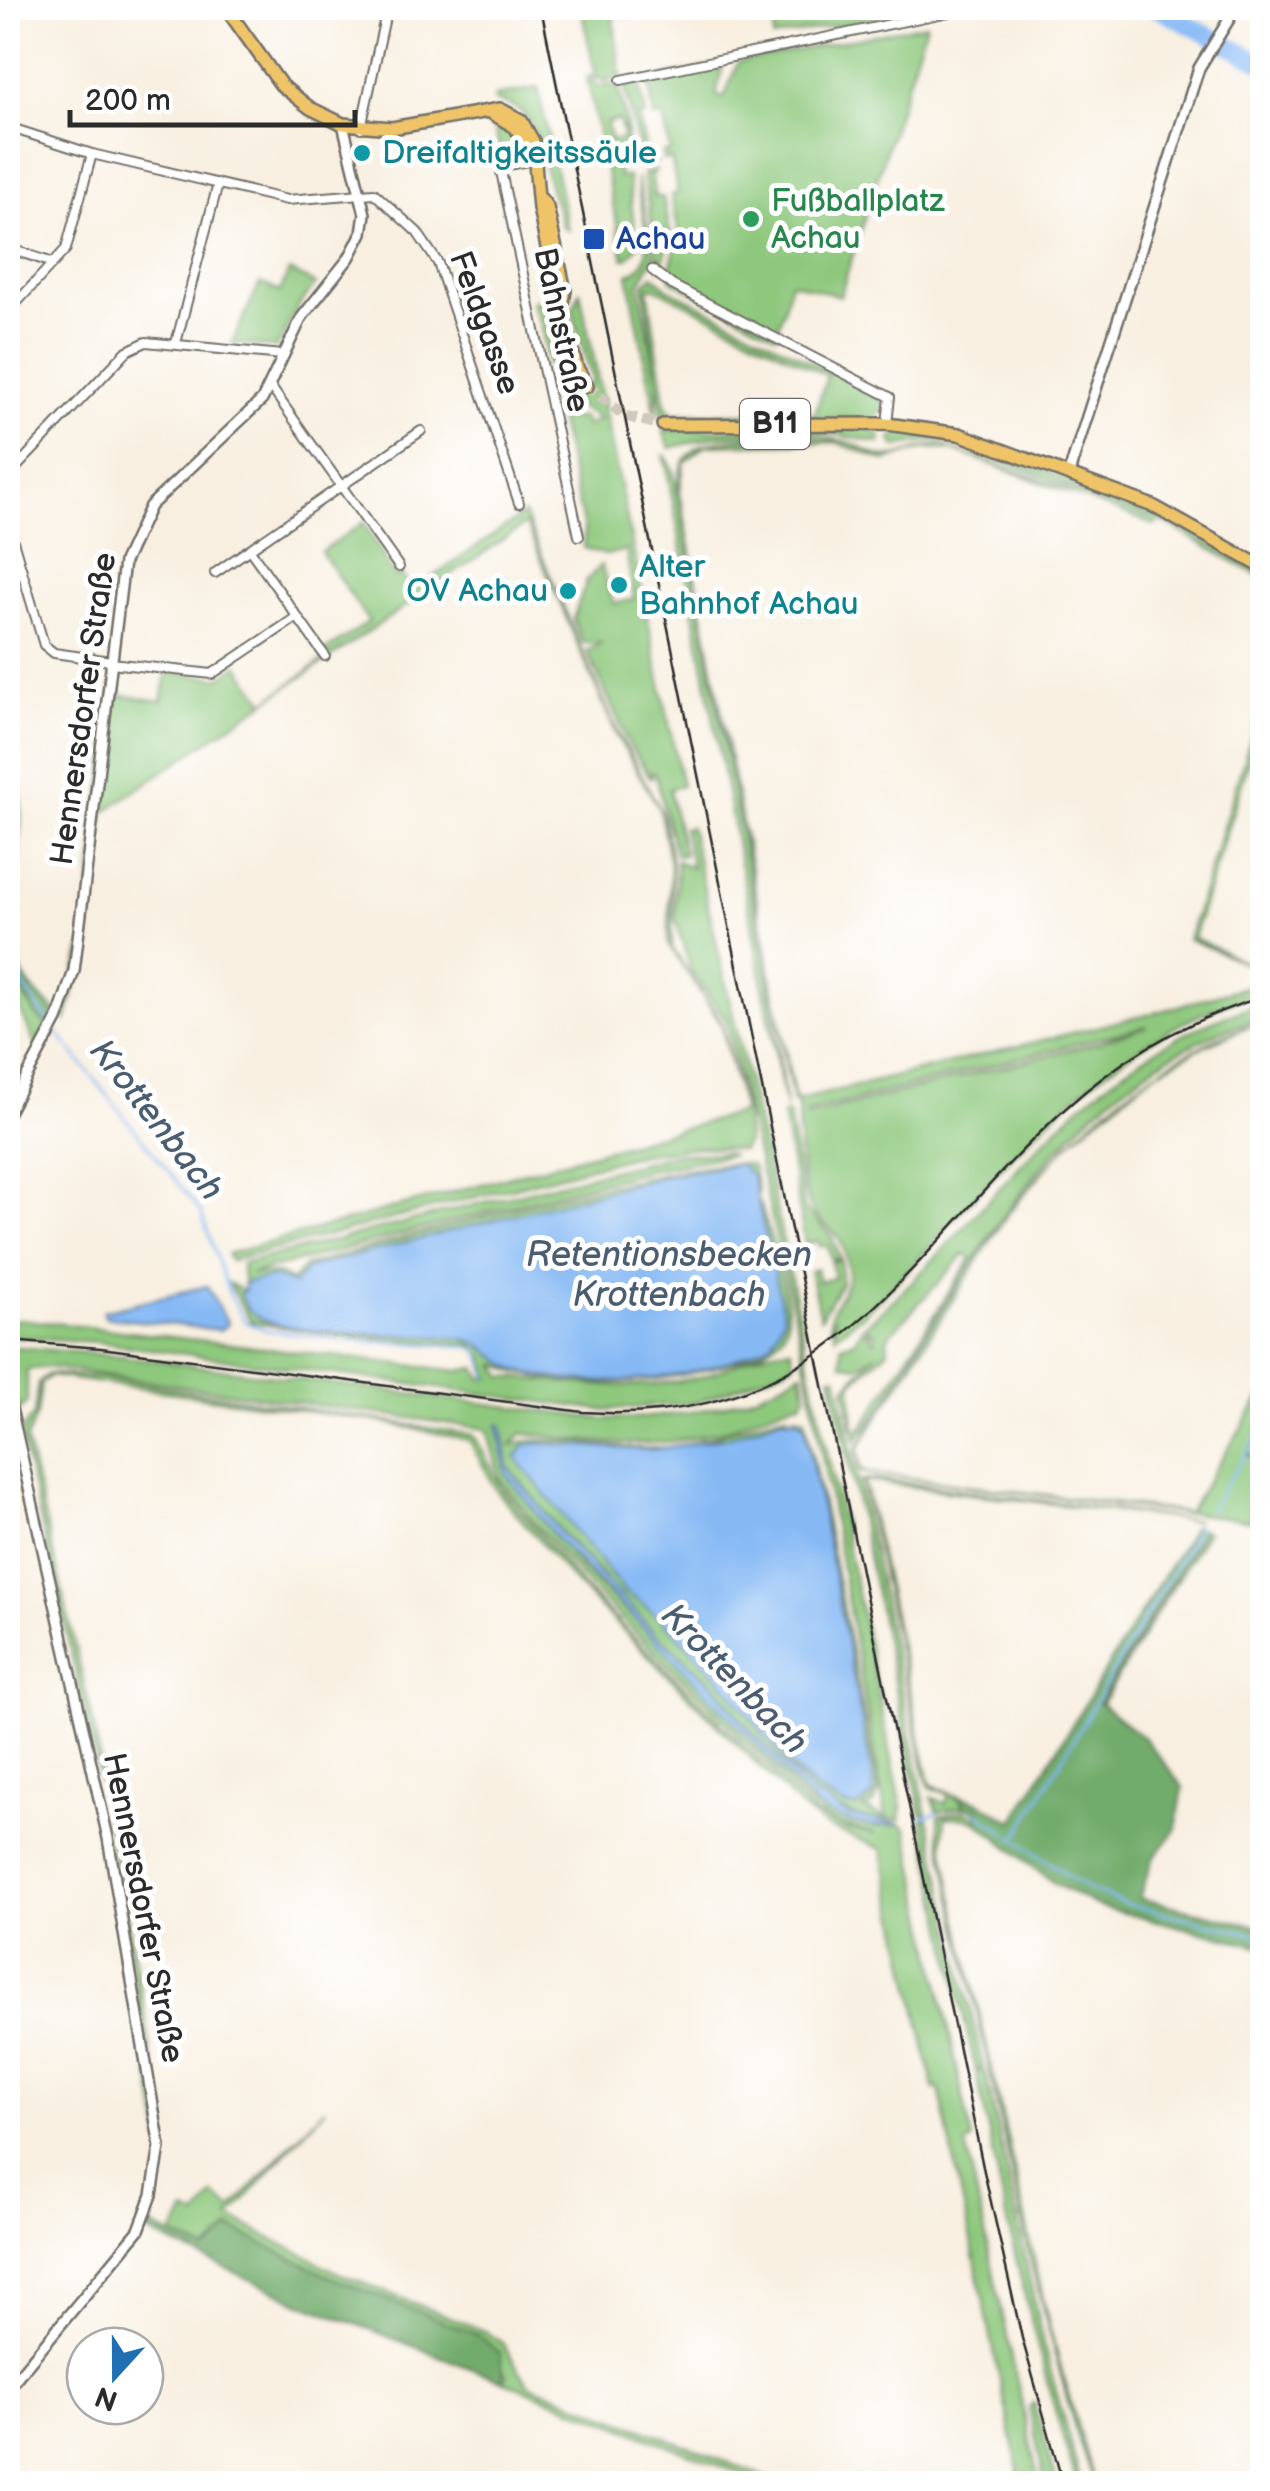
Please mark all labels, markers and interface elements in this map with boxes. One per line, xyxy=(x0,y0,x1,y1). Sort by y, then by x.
scale bar xyxy=(70,65,355,127)
text: 200 m xyxy=(85,83,171,119)
place label: Dreifaltigkeitssäule xyxy=(382,134,657,173)
marker: Dreifaltigkeitssäule xyxy=(351,142,373,164)
place label: Fußballplatz Achau xyxy=(771,182,945,258)
marker: Fußballplatz Achau xyxy=(740,208,762,230)
place label: Achau xyxy=(616,220,706,259)
marker: Achau xyxy=(581,226,607,252)
street label: Bahnstraße xyxy=(525,244,597,416)
street label: Feldgasse xyxy=(440,246,528,400)
road number: B11 xyxy=(740,399,810,449)
place label: Alter Bahnhof Achau xyxy=(639,548,859,624)
street label: Hennersdorfer Straße xyxy=(43,550,125,868)
place label: OV Achau xyxy=(406,572,548,611)
marker: Alter Bahnhof Achau xyxy=(608,574,630,596)
marker: OV Achau xyxy=(557,580,579,602)
water label: Krottenbach xyxy=(80,1031,232,1209)
water label: Retentionsbecken Krottenbach xyxy=(526,1234,812,1317)
water label: Krottenbach xyxy=(651,1595,817,1763)
street label: Hennersdorfer Straße xyxy=(94,1750,192,2066)
north arrow xyxy=(65,2326,165,2426)
text: N xyxy=(91,2379,122,2417)

